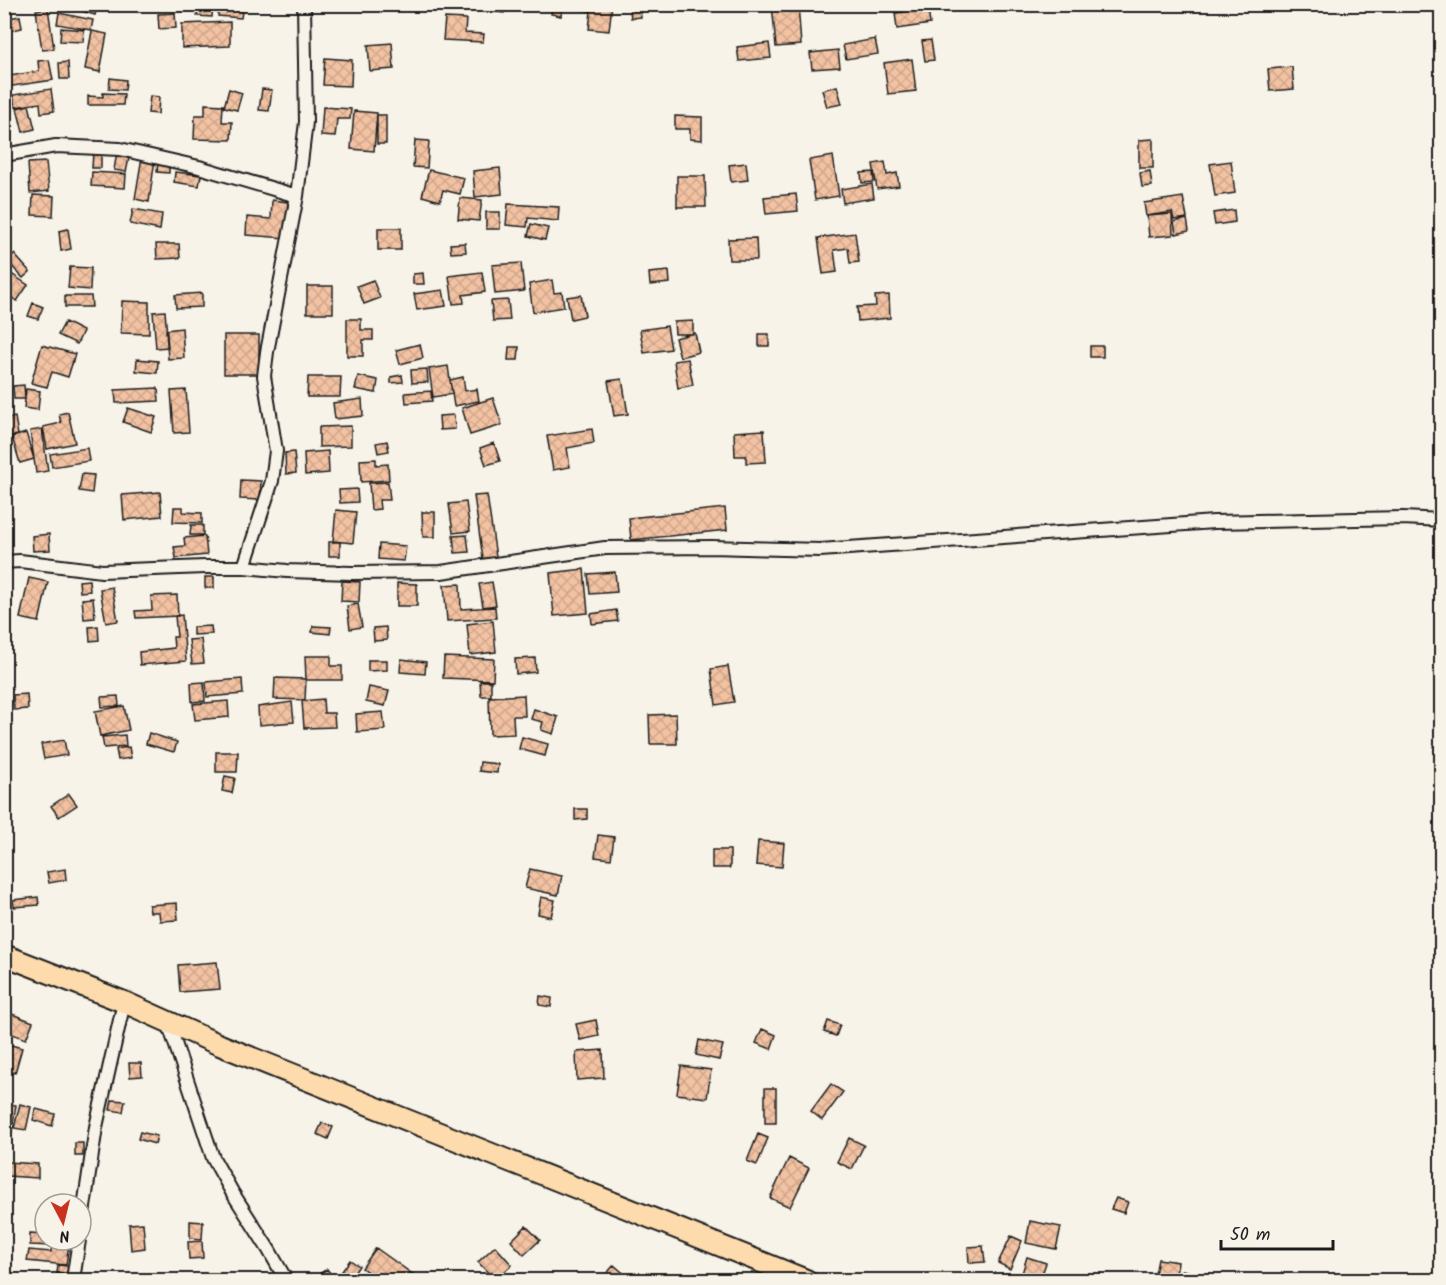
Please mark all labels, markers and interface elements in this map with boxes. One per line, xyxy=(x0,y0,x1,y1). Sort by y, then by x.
north arrow xyxy=(33,1192,93,1252)
scale bar xyxy=(1221,1213,1334,1251)
text: 50 m xyxy=(1230,1221,1270,1250)
text: N xyxy=(58,1222,71,1248)

